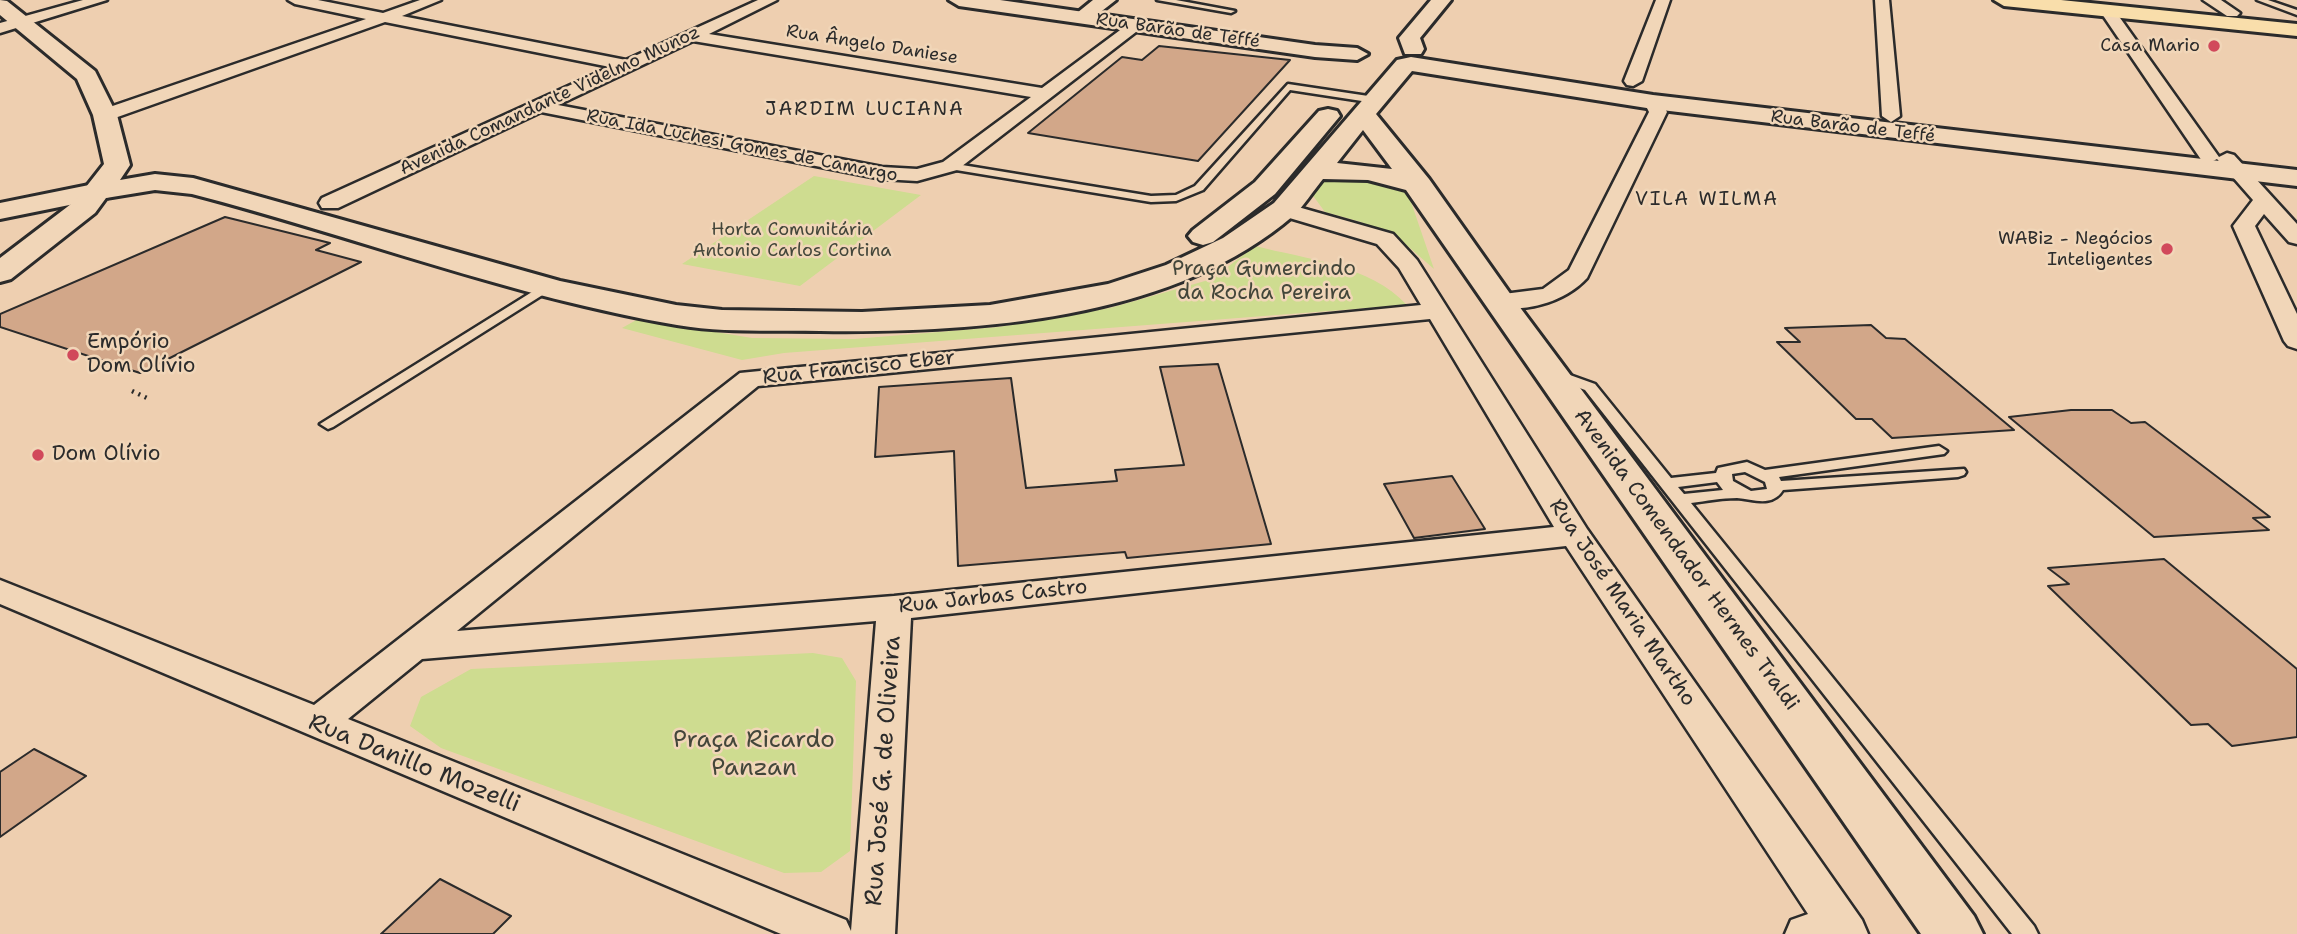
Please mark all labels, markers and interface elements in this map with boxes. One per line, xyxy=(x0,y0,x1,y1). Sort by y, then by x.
street label: Rua Barão de Teffé xyxy=(1094,9,1262,53)
street label: Rua Ângelo Daniese xyxy=(785,21,959,69)
street label: Avenida Comandante Videlmo Munoz xyxy=(396,22,704,180)
place label: Casa Mario xyxy=(2100,35,2200,57)
marker: Casa Mario xyxy=(2206,38,2222,54)
district label: JARDIM LUCIANA xyxy=(767,99,963,121)
street label: Rua Ida Luchesi Gomes de Camargo xyxy=(585,105,899,187)
street label: Rua Barão de Teffé xyxy=(1769,106,1937,148)
district label: VILA WILMA xyxy=(1636,189,1778,211)
park label: Horta Comunitária Antonio Carlos Cortina xyxy=(692,219,892,262)
place label: WABiz - Negócios Inteligentes xyxy=(1998,228,2153,270)
marker: WABiz - Negócios Inteligentes xyxy=(2159,241,2175,257)
park label: Praça Gumercindo da Rocha Pereira xyxy=(1172,257,1356,307)
place label: Empório Dom Olívio xyxy=(87,330,195,380)
street label: Rua Francisco Eber xyxy=(761,345,957,391)
marker: Empório Dom Olívio xyxy=(65,347,81,363)
street label: Avenida Comendador Hermes Traldi xyxy=(1568,404,1804,716)
place label: Dom Olívio xyxy=(52,442,160,468)
marker: Dom Olívio xyxy=(30,447,46,463)
street label: Rua José Maria Martho xyxy=(1543,495,1701,711)
street label: Rua Jarbas Castro xyxy=(897,575,1089,619)
street label: Rua José G. de Oliveira xyxy=(860,635,908,907)
street label: Rua Danillo Mozelli xyxy=(304,708,524,820)
park label: Praça Ricardo Panzan xyxy=(673,727,835,783)

